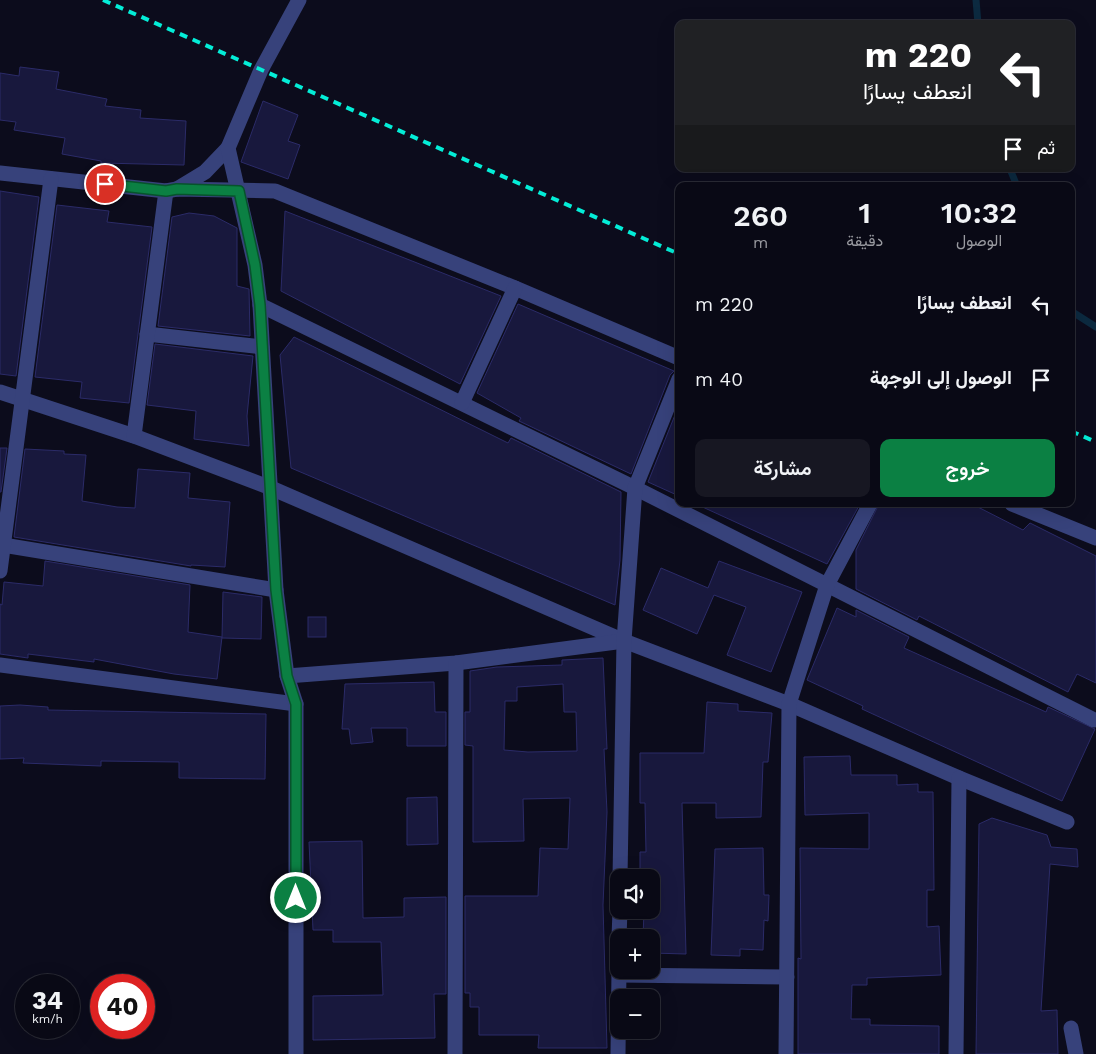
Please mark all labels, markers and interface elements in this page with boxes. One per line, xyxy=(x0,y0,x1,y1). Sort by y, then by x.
text: 220 m xyxy=(865,34,972,76)
icon: left xyxy=(990,40,1055,105)
text: انعطف يسارًا xyxy=(863,79,972,104)
icon: arrive xyxy=(999,135,1027,163)
text: ثم xyxy=(1037,136,1055,159)
pin xyxy=(84,163,126,205)
icon: arrive xyxy=(91,170,119,198)
text: 1 xyxy=(858,195,871,230)
text: 10:32 xyxy=(941,195,1017,230)
text: 260 xyxy=(733,198,788,233)
text: دقيقة xyxy=(846,231,883,250)
text: الوصول xyxy=(956,231,1002,250)
text: m xyxy=(753,233,768,252)
text: انعطف يسارًا xyxy=(917,291,1012,314)
icon: left xyxy=(1027,291,1055,319)
text: 220 m xyxy=(695,293,754,316)
text: الوصول إلى الوجهة xyxy=(870,366,1012,389)
icon: arrive xyxy=(1027,366,1055,394)
text: 40 m xyxy=(695,368,743,391)
button: مشاركة xyxy=(695,439,870,497)
button: خروج xyxy=(880,439,1055,497)
map controls xyxy=(610,869,660,1039)
button: sound xyxy=(610,869,660,919)
position arrow xyxy=(269,871,321,923)
button: + xyxy=(610,929,660,979)
speed limit sign: 40 xyxy=(90,974,155,1039)
text: 34 xyxy=(32,986,63,1015)
button: − xyxy=(610,989,660,1039)
text: km/h xyxy=(32,1012,63,1026)

